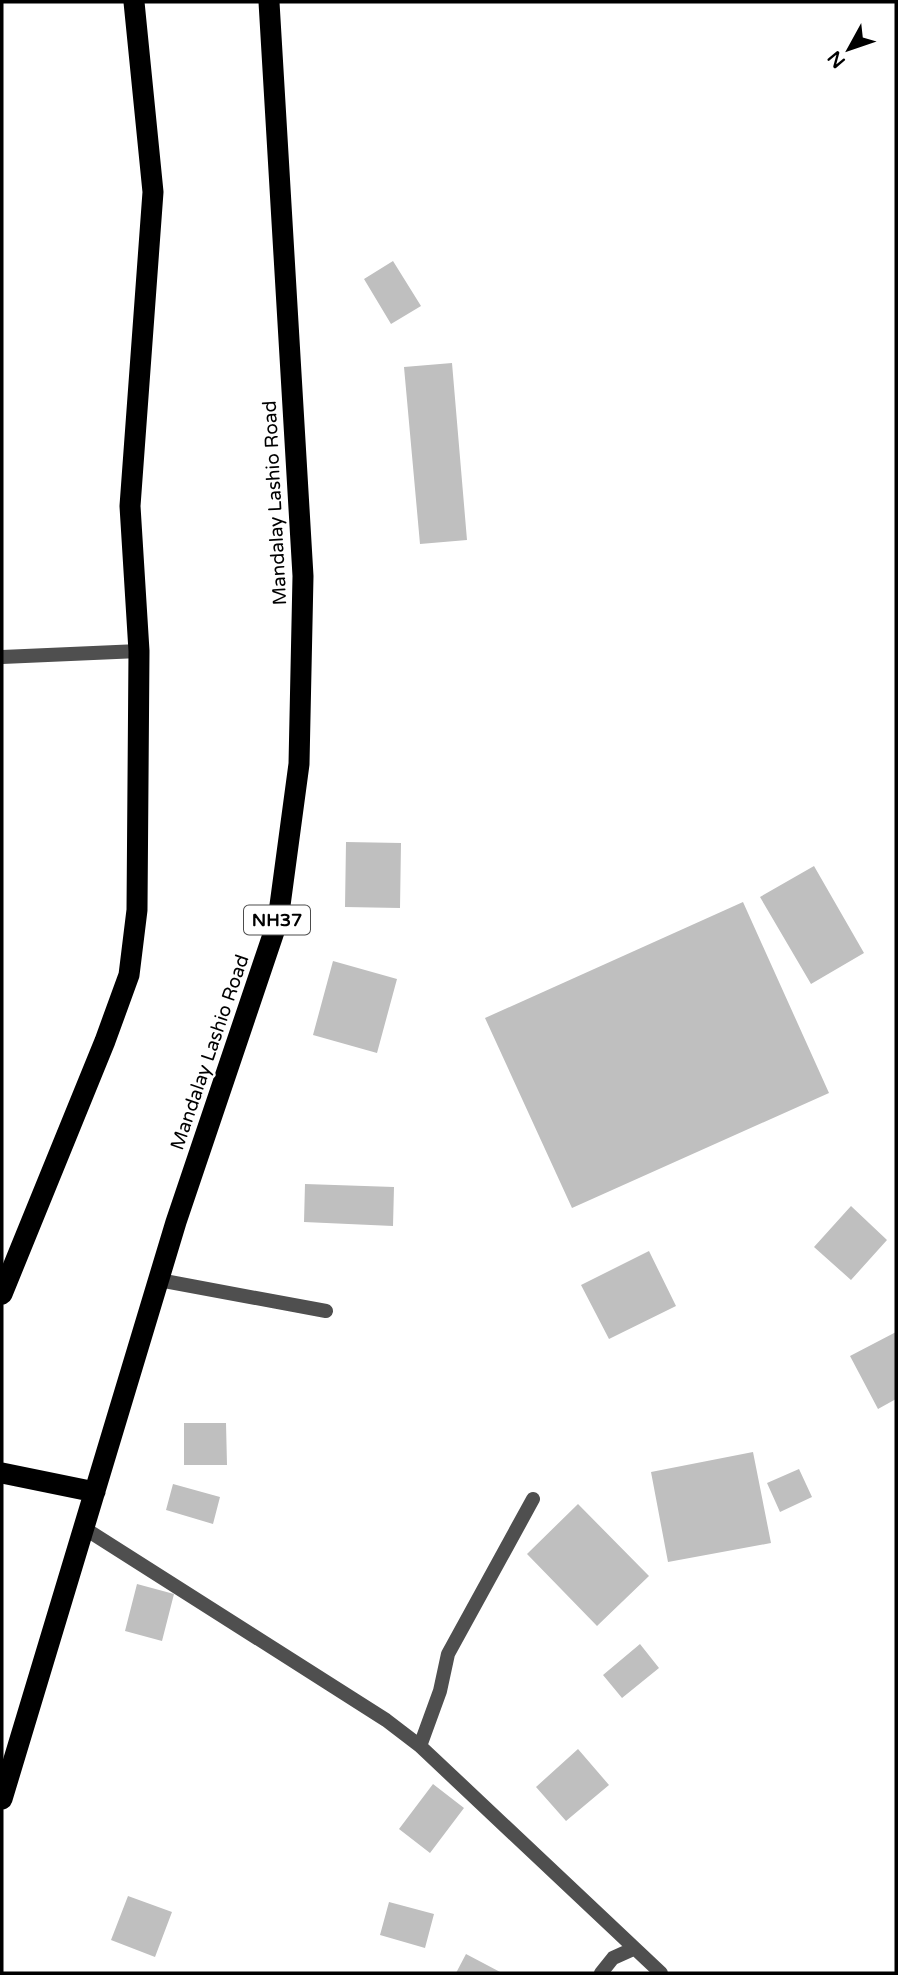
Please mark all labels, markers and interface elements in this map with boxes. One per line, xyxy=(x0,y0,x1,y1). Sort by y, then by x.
north arrow xyxy=(814,14,884,84)
text: N xyxy=(823,46,850,72)
street label: Mandalay Lashio Road xyxy=(259,400,291,606)
road number: NH37 xyxy=(244,905,310,934)
street label: Mandalay Lashio Road xyxy=(166,952,254,1153)

